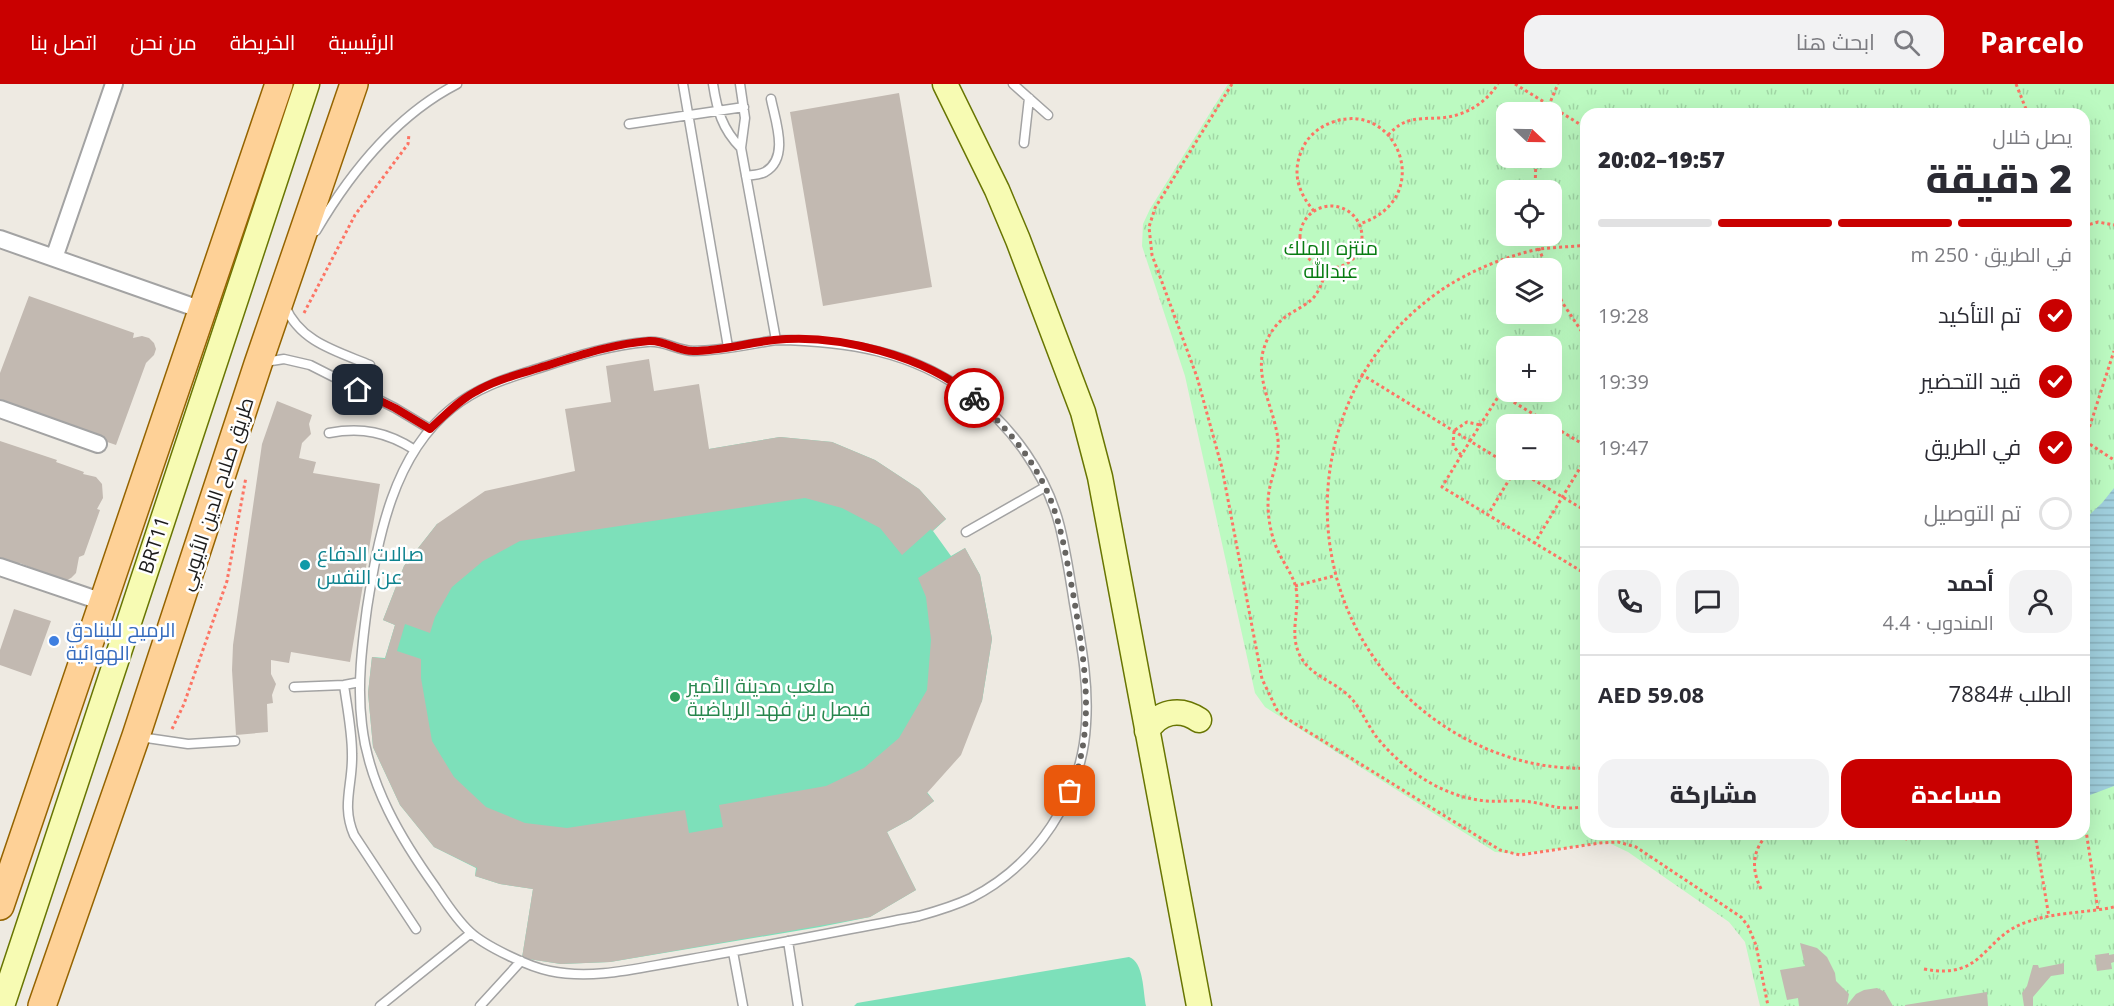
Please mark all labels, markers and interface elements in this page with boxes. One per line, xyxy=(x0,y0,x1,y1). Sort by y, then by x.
search box xyxy=(1524,15,1944,69)
text: Parcelo xyxy=(1980,23,2084,61)
text: ابحث هنا xyxy=(1796,26,1875,56)
icon: search xyxy=(1890,26,1923,59)
text: اتصل بنا xyxy=(30,28,97,56)
text: من نحن xyxy=(130,28,197,56)
text: الخريطة xyxy=(230,28,295,56)
text: الرئيسية xyxy=(328,28,394,56)
north arrow xyxy=(1496,102,1562,168)
map controls xyxy=(1496,102,1562,480)
text: يصل خلال xyxy=(1993,123,2072,150)
text: 19:57–20:02 xyxy=(1598,144,1725,174)
text: 2 دقيقة xyxy=(1926,151,2072,204)
button: locate xyxy=(1496,180,1562,246)
park label: منتزه الملك عبدالله xyxy=(1284,234,1378,284)
text: في الطريق · 250 m xyxy=(1911,241,2072,268)
button: layers xyxy=(1496,258,1562,324)
text: تم التأكيد xyxy=(1938,299,2021,329)
icon: check xyxy=(2039,299,2072,332)
text: 19:28 xyxy=(1598,302,1649,329)
button: + xyxy=(1496,336,1562,402)
pin xyxy=(332,364,383,415)
text: قيد التحضير xyxy=(1920,365,2021,395)
icon: check xyxy=(2039,365,2072,398)
courier xyxy=(944,368,1004,428)
text: 19:39 xyxy=(1598,368,1649,395)
icon: home xyxy=(341,373,374,406)
icon: bike xyxy=(958,382,991,415)
street label: طريق صلاح الدين الأيوبي xyxy=(172,394,262,595)
button: − xyxy=(1496,414,1562,480)
text: في الطريق xyxy=(1924,431,2021,461)
icon: check xyxy=(2039,431,2072,464)
text: 19:47 xyxy=(1598,434,1649,461)
text: تم التوصيل xyxy=(1924,497,2021,527)
street label: BRT11 xyxy=(132,513,176,577)
place label: صالات الدفاع عن النفس xyxy=(317,540,424,590)
marker: صالات الدفاع عن النفس xyxy=(298,558,312,572)
text: أحمد xyxy=(1947,567,1994,597)
button: phone xyxy=(1598,570,1661,633)
button: chat xyxy=(1676,570,1739,633)
button: person xyxy=(2009,570,2072,633)
text: المندوب · 4.4 xyxy=(1883,609,1994,636)
place label: الرميح للبنادق الهوائية xyxy=(66,616,176,666)
marker: الرميح للبنادق الهوائية xyxy=(47,634,61,648)
place label: ملعب مدينة الأمير فيصل بن فهد الرياضية xyxy=(686,672,871,722)
text: الطلب #7884 xyxy=(1949,678,2072,708)
text: AED 59.08 xyxy=(1598,679,1704,709)
marker: ملعب مدينة الأمير فيصل بن فهد الرياضية xyxy=(668,690,682,704)
button: مشاركة xyxy=(1598,759,1829,828)
button: مساعدة xyxy=(1841,759,2072,828)
pin xyxy=(1044,765,1095,816)
icon: bag xyxy=(1053,774,1086,807)

